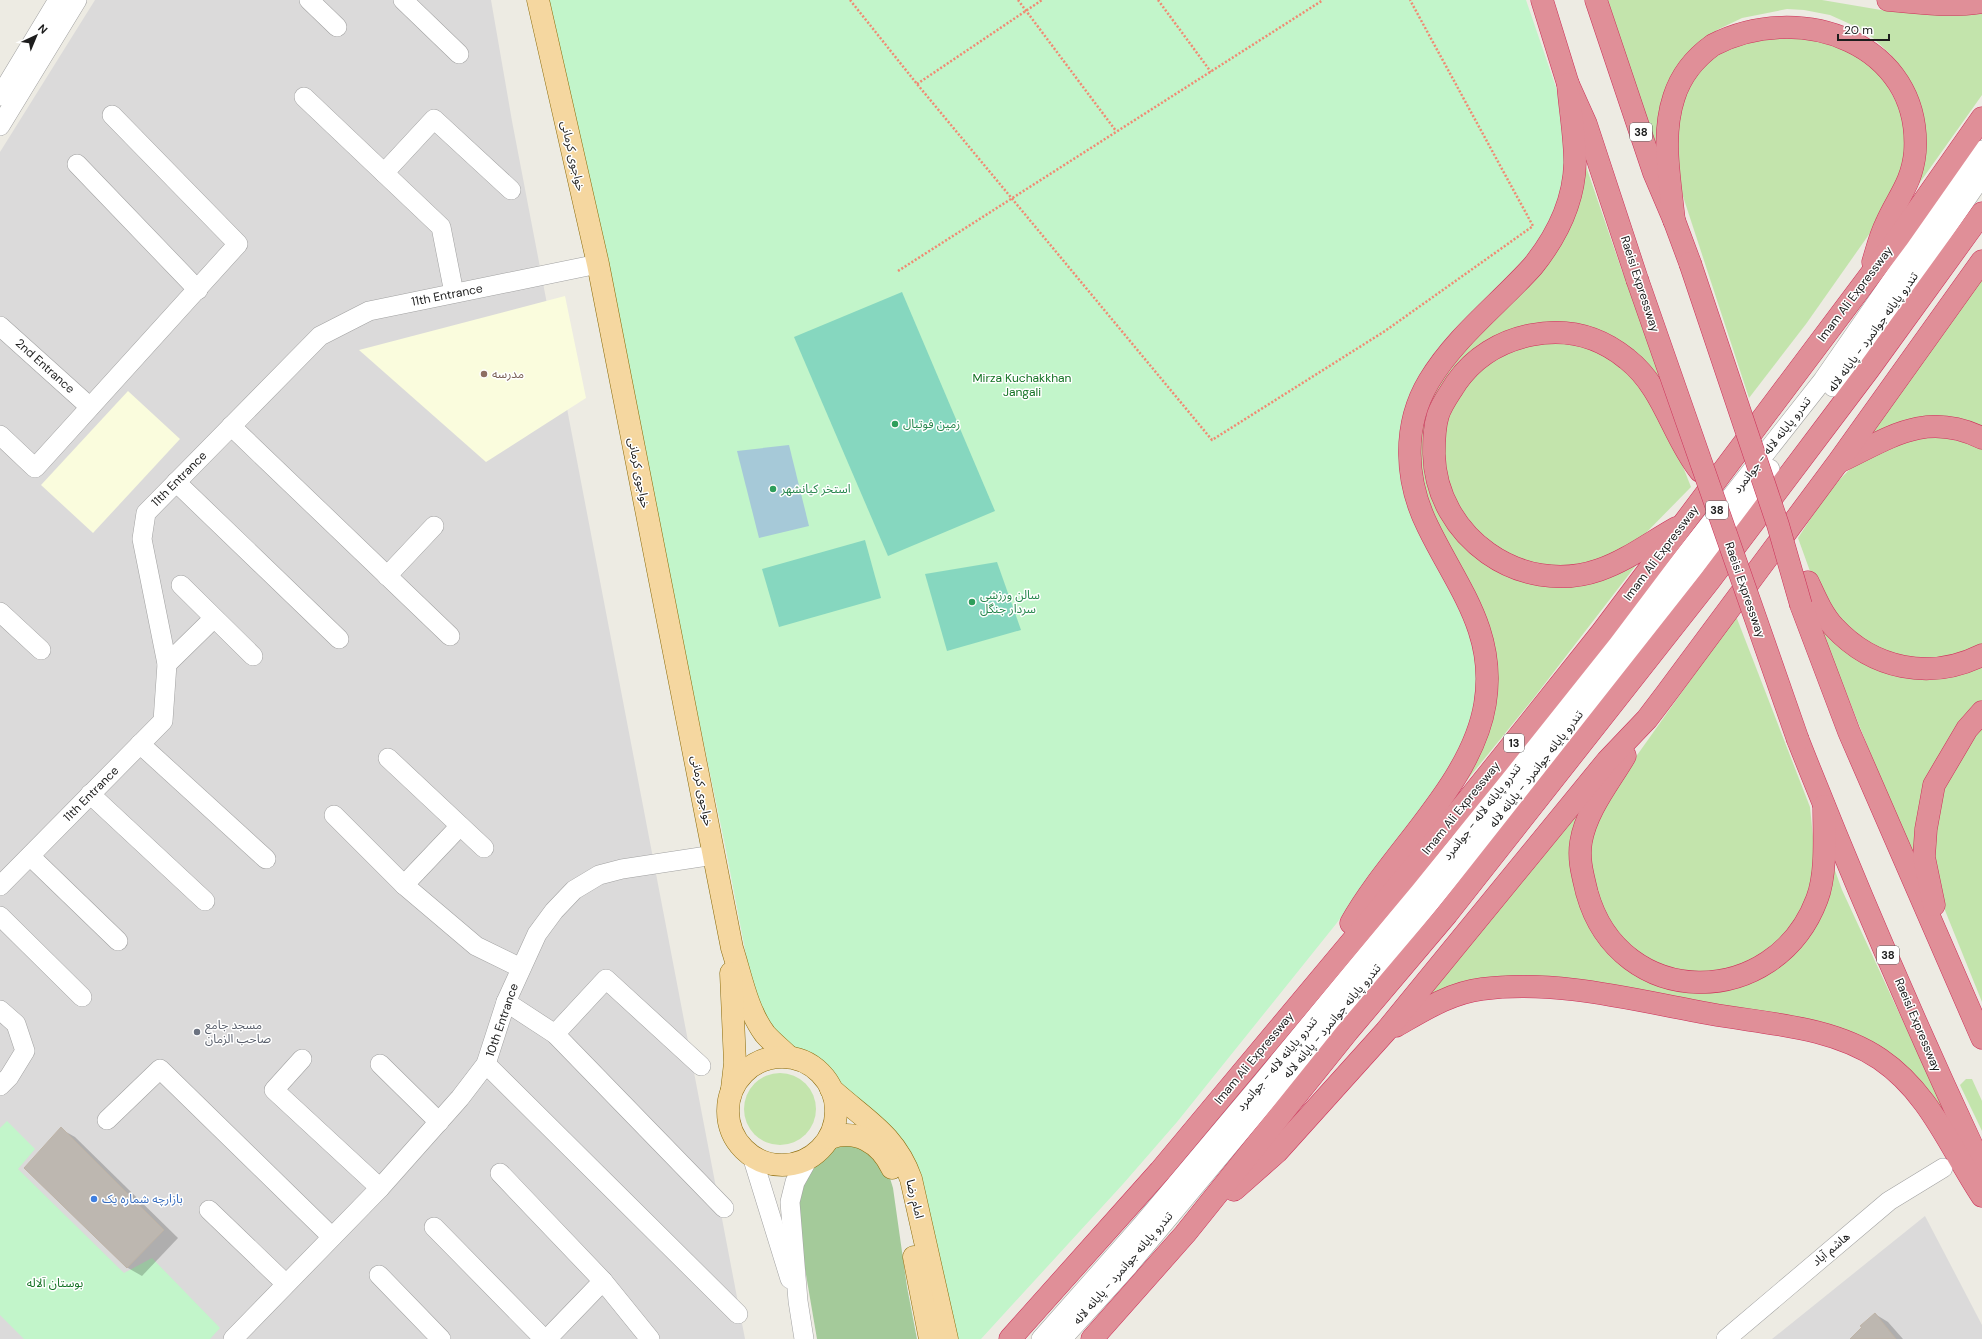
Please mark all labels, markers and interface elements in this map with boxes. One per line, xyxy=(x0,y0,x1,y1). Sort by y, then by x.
north arrow xyxy=(16,16,56,56)
scale bar xyxy=(1838,16,1889,42)
text: N xyxy=(35,21,51,37)
text: 20 m xyxy=(1844,22,1873,38)
street label: خواجوی کرمانی xyxy=(557,119,589,193)
road number: 38 xyxy=(1630,123,1652,141)
street label: Raeisi Expressway xyxy=(1617,234,1663,334)
street label: Imam Ali Expressway xyxy=(1814,243,1896,345)
street label: تندرو پایانه جوانمرد - پایانه لاله xyxy=(1824,268,1922,395)
street label: 11th Entrance xyxy=(410,280,484,310)
street label: 2nd Entrance xyxy=(12,335,78,397)
place label: مدرسه xyxy=(492,366,524,382)
marker: مدرسه xyxy=(479,369,489,379)
park label: Mirza Kuchakkhan Jangali xyxy=(972,370,1072,400)
street label: تندرو پایانه لاله - جوانمرد xyxy=(1729,393,1815,497)
place label: زمین فوتبال xyxy=(903,416,960,432)
marker: زمین فوتبال xyxy=(890,419,900,429)
street label: خواجوی کرمانی xyxy=(624,436,654,510)
street label: 11th Entrance xyxy=(148,448,210,510)
place label: استخر کیانشهر xyxy=(780,481,851,497)
marker: استخر کیانشهر xyxy=(768,484,778,494)
road number: 38 xyxy=(1706,501,1728,519)
street label: Imam Ali Expressway xyxy=(1620,502,1702,604)
street label: Raeisi Expressway xyxy=(1721,540,1769,640)
place label: سالن ورزشی سردار جنگل xyxy=(980,587,1040,617)
marker: سالن ورزشی سردار جنگل xyxy=(967,597,977,607)
street label: تندرو پایانه جوانمرد - پایانه لاله xyxy=(1485,707,1587,831)
road number: 13 xyxy=(1504,734,1524,752)
street label: خواجوی کرمانی xyxy=(687,754,717,828)
street label: Imam Ali Expressway xyxy=(1418,758,1504,858)
street label: تندرو پایانه لاله - جوانمرد xyxy=(1439,760,1525,864)
street label: 11th Entrance xyxy=(60,763,122,825)
road number: 38 xyxy=(1877,946,1899,964)
street label: تندرو پایانه جوانمرد - پایانه لاله xyxy=(1279,960,1385,1082)
street label: Raeisi Expressway xyxy=(1891,976,1945,1075)
street label: 10th Entrance xyxy=(482,981,522,1059)
street label: Imam Ali Expressway xyxy=(1211,1008,1298,1107)
street label: تندرو پایانه لاله - جوانمرد xyxy=(1233,1013,1321,1114)
place label: مسجد جامع صاحب الزمان xyxy=(205,1017,271,1047)
marker: مسجد جامع صاحب الزمان xyxy=(192,1027,202,1037)
street label: امام رضا xyxy=(901,1178,928,1221)
place label: بازارچه شماره یک xyxy=(102,1191,183,1207)
marker: بازارچه شماره یک xyxy=(89,1194,99,1204)
street label: تندرو پایانه جوانمرد - پایانه لاله xyxy=(1070,1208,1177,1328)
street label: هاشم آباد xyxy=(1809,1228,1854,1270)
park label: بوستان آلاله xyxy=(27,1275,83,1291)

